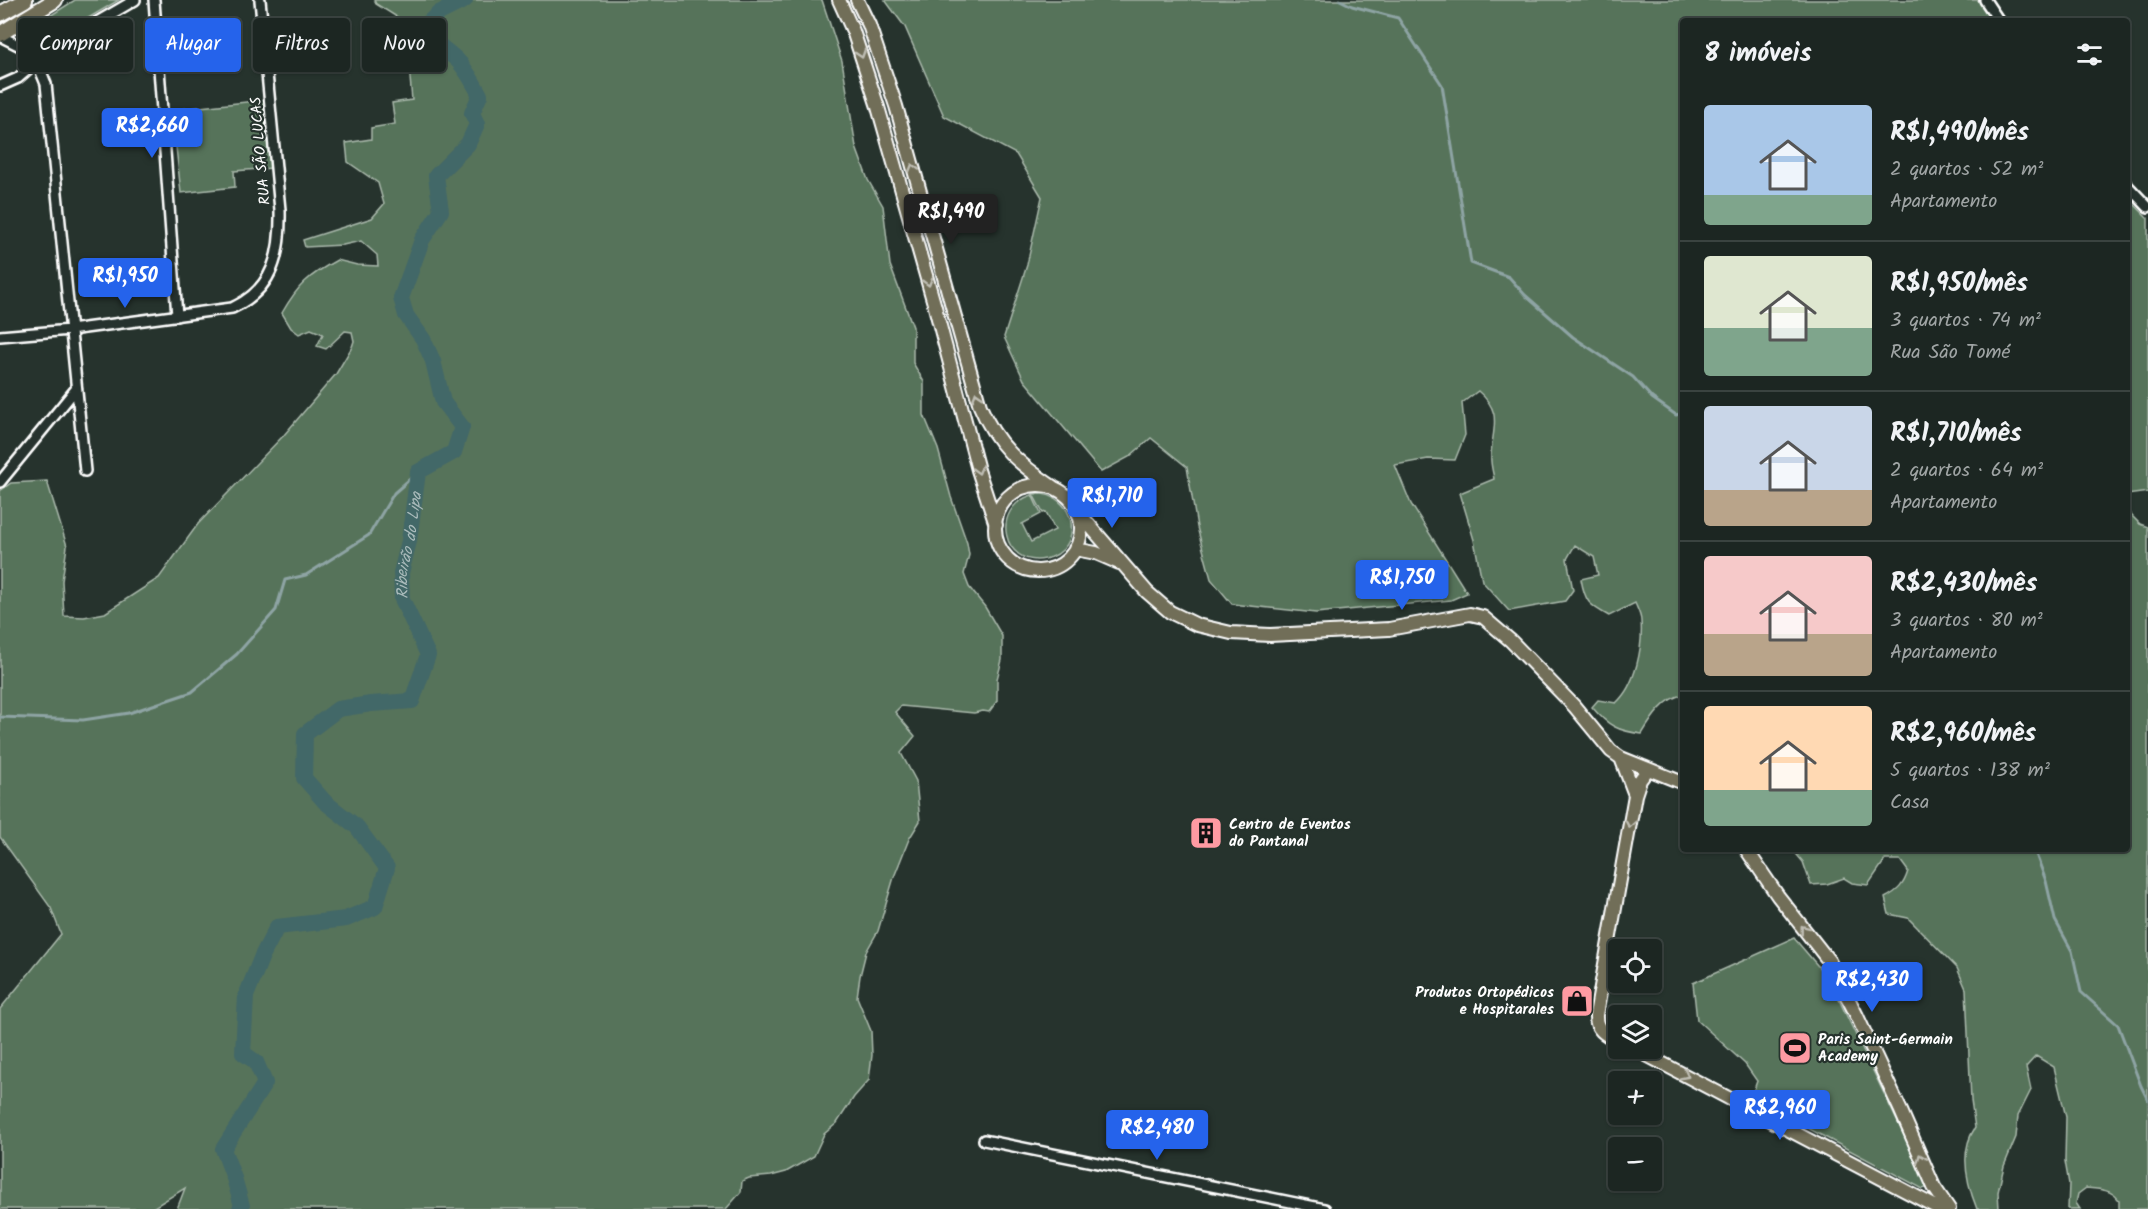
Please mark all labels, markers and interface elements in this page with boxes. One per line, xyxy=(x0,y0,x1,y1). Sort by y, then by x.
chip: Comprar xyxy=(18,18,133,72)
chip: Alugar xyxy=(145,18,241,72)
chip: Filtros xyxy=(253,18,350,72)
chip: Novo xyxy=(362,18,446,72)
text: 8 imóveis xyxy=(1704,33,1812,75)
icon: filters xyxy=(2073,38,2106,71)
one-way arrow xyxy=(854,48,866,59)
street label: RUA SÃO LUCAS xyxy=(244,96,278,206)
pin: R$2,660 xyxy=(97,108,207,159)
text: R$2,660 xyxy=(116,111,188,143)
text: R$1,490/mês xyxy=(1890,112,2029,154)
icon: home xyxy=(1752,129,1824,201)
text: 2 quartos · 52 m² xyxy=(1890,154,2043,186)
one-way arrow xyxy=(908,163,920,174)
text: Apartamento xyxy=(1890,186,1997,218)
pin: R$1,490 xyxy=(896,194,1006,245)
text: R$1,490 xyxy=(918,197,984,229)
pin: R$1,950 xyxy=(70,258,180,309)
text: R$1,950 xyxy=(92,261,158,293)
text: R$1,950/mês xyxy=(1890,263,2028,305)
one-way arrow xyxy=(921,276,933,286)
icon: home xyxy=(1752,280,1824,352)
text: 3 quartos · 74 m² xyxy=(1890,305,2041,337)
text: Rua São Tomé xyxy=(1890,337,2010,369)
one-way arrow xyxy=(972,391,985,402)
text: R$1,710/mês xyxy=(1890,413,2022,455)
icon: home xyxy=(1752,430,1824,502)
text: 2 quartos · 64 m² xyxy=(1890,455,2043,487)
one-way arrow xyxy=(971,464,983,475)
pin: R$1,710 xyxy=(1057,478,1167,529)
text: R$1,710 xyxy=(1082,481,1142,513)
text: Apartamento xyxy=(1890,487,1997,519)
water label: Ribeirão do Lipa xyxy=(390,489,429,599)
pin: R$1,750 xyxy=(1347,560,1457,611)
text: R$1,750 xyxy=(1370,563,1434,595)
text: R$2,430/mês xyxy=(1890,563,2037,605)
icon: home xyxy=(1752,580,1824,652)
text: 3 quartos · 80 m² xyxy=(1890,605,2043,637)
text: Apartamento xyxy=(1890,637,1997,669)
text: R$2,960/mês xyxy=(1890,713,2036,755)
icon: home xyxy=(1752,730,1824,802)
text: 5 quartos · 138 m² xyxy=(1890,755,2050,787)
text: Casa xyxy=(1890,787,1929,819)
place label: Centro de Eventos do Pantanal xyxy=(1229,813,1351,854)
building icon: Centro de Eventos do Pantanal xyxy=(1188,815,1224,851)
one-way arrow xyxy=(1624,819,1636,829)
one-way arrow xyxy=(1801,925,1812,936)
map controls xyxy=(1608,939,1662,1191)
button: locate xyxy=(1608,939,1662,993)
pin: R$2,430 xyxy=(1817,962,1927,1013)
text: R$2,430 xyxy=(1836,965,1908,997)
place label: Produtos Ortopédicos e Hospitarales xyxy=(1415,981,1554,1022)
shop icon: Produtos Ortopédicos e Hospitarales xyxy=(1559,983,1595,1019)
button: layers xyxy=(1608,1005,1662,1059)
place label: Paris Saint-Germain Academy xyxy=(1818,1028,1953,1069)
sports icon: Paris Saint-Germain Academy xyxy=(1777,1030,1813,1066)
one-way arrow xyxy=(1679,1068,1690,1080)
button: + xyxy=(1608,1071,1662,1125)
pin: R$2,960 xyxy=(1725,1090,1835,1141)
text: R$2,960 xyxy=(1744,1093,1816,1125)
pin: R$2,480 xyxy=(1102,1110,1212,1161)
text: R$2,480 xyxy=(1120,1113,1194,1145)
button: − xyxy=(1608,1137,1662,1191)
one-way arrow xyxy=(1917,1153,1929,1164)

